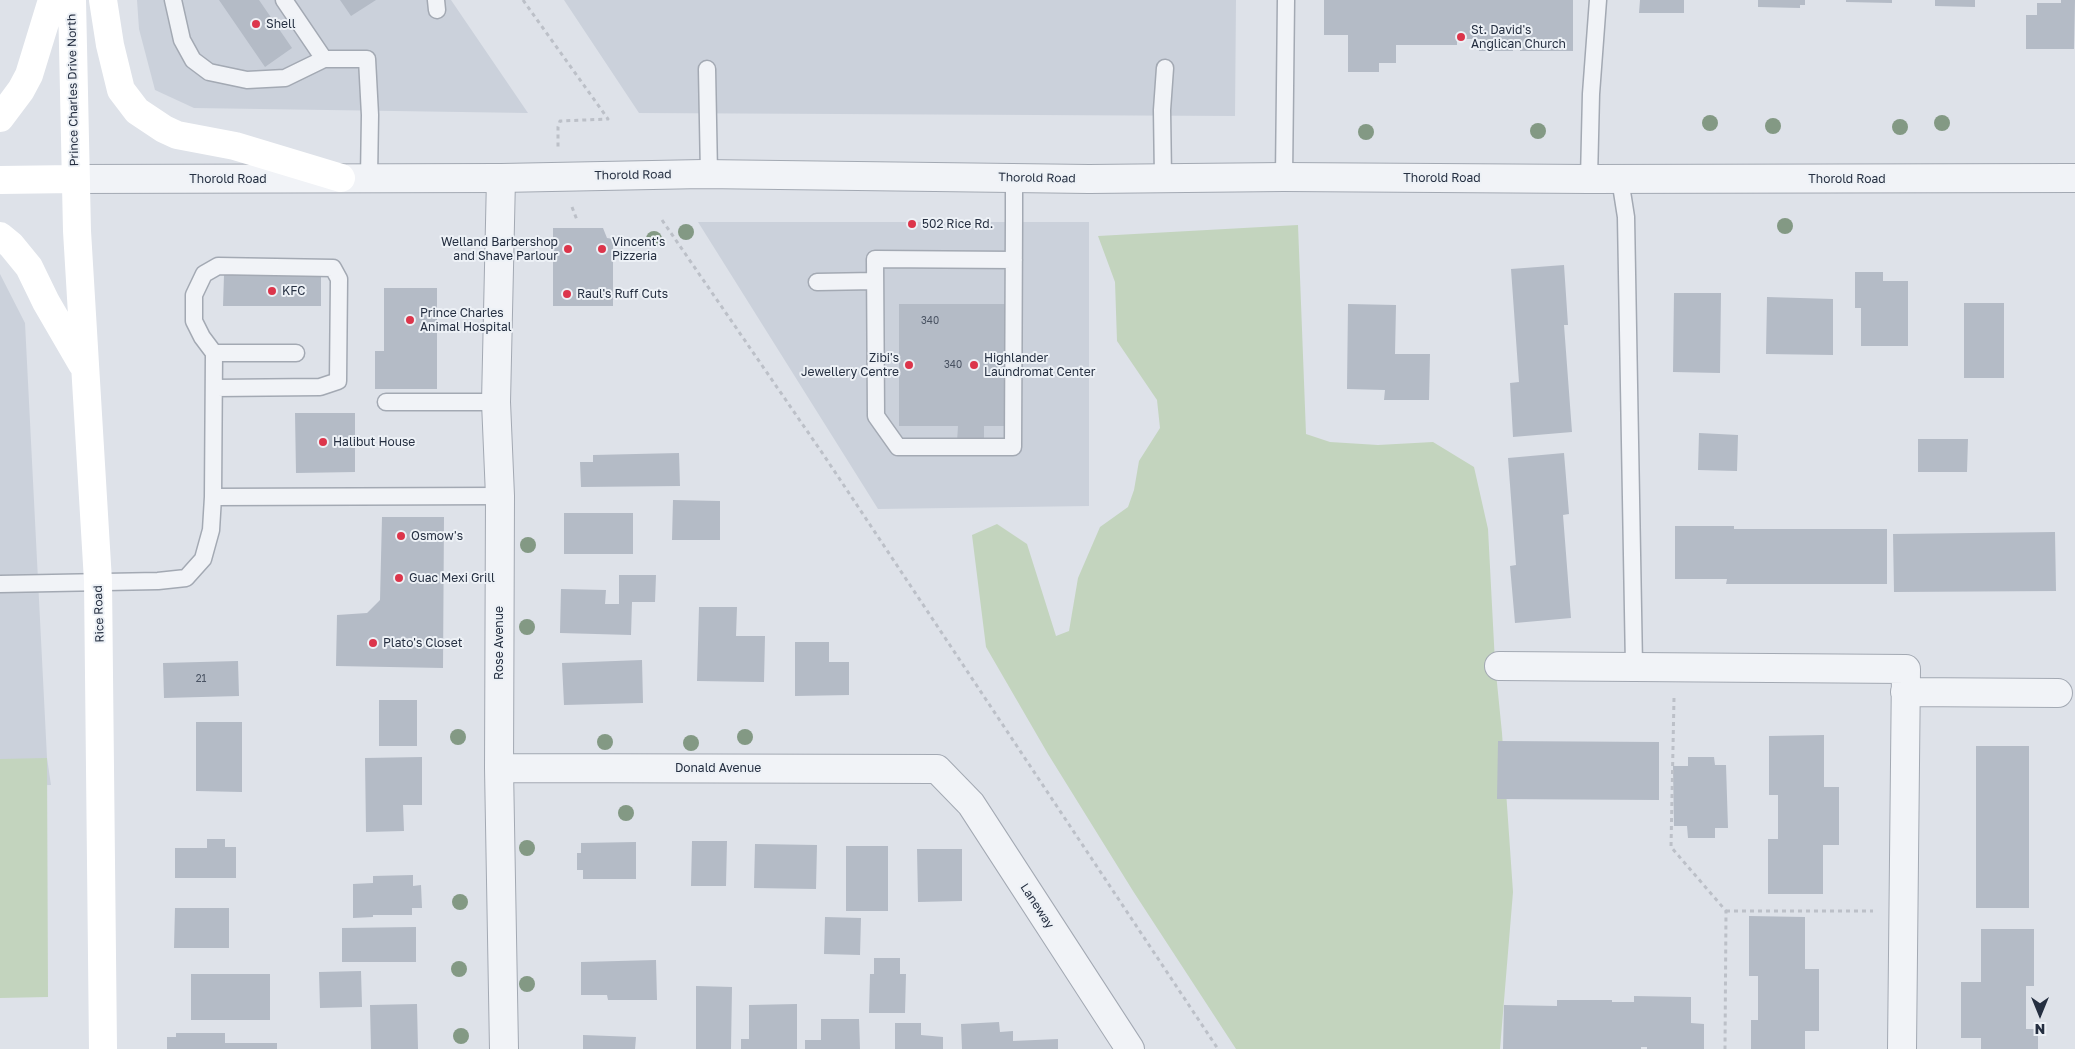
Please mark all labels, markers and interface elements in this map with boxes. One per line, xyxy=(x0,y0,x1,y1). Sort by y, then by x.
street label: Prince Charles Drive North xyxy=(64,13,82,167)
place label: Shell xyxy=(266,17,296,31)
marker: Shell xyxy=(250,18,262,30)
place label: St. David's Anglican Church xyxy=(1471,23,1566,51)
marker: St. David's Anglican Church xyxy=(1455,31,1467,43)
street label: Thorold Road xyxy=(594,167,672,183)
street label: Thorold Road xyxy=(998,170,1076,186)
street label: Thorold Road xyxy=(1403,171,1481,185)
street label: Thorold Road xyxy=(189,172,267,186)
street label: Thorold Road xyxy=(1808,172,1886,186)
place label: 502 Rice Rd. xyxy=(922,217,993,231)
marker: 502 Rice Rd. xyxy=(906,218,918,230)
place label: Welland Barbershop and Shave Parlour xyxy=(441,235,558,263)
place label: Vincent's Pizzeria xyxy=(612,235,665,263)
marker: Welland Barbershop and Shave Parlour xyxy=(562,243,574,255)
marker: Vincent's Pizzeria xyxy=(596,243,608,255)
place label: KFC xyxy=(282,284,306,298)
marker: KFC xyxy=(266,285,278,297)
place label: Raul's Ruff Cuts xyxy=(577,287,668,301)
marker: Raul's Ruff Cuts xyxy=(561,288,573,300)
place label: Prince Charles Animal Hospital xyxy=(420,306,512,334)
marker: Prince Charles Animal Hospital xyxy=(404,314,416,326)
house number: 340 xyxy=(921,315,939,327)
place label: Zibi's Jewellery Centre xyxy=(801,351,899,379)
place label: Highlander Laundromat Center xyxy=(984,351,1095,379)
marker: Zibi's Jewellery Centre xyxy=(903,359,915,371)
house number: 340 xyxy=(944,359,962,371)
marker: Highlander Laundromat Center xyxy=(968,359,980,371)
place label: Halibut House xyxy=(333,435,415,449)
marker: Halibut House xyxy=(317,436,329,448)
place label: Osmow's xyxy=(411,529,463,543)
marker: Osmow's xyxy=(395,530,407,542)
place label: Guac Mexi Grill xyxy=(409,571,495,585)
marker: Guac Mexi Grill xyxy=(393,572,405,584)
street label: Rice Road xyxy=(91,585,107,643)
street label: Rose Avenue xyxy=(492,606,506,680)
place label: Plato's Closet xyxy=(383,636,462,650)
marker: Plato's Closet xyxy=(367,637,379,649)
house number: 21 xyxy=(196,673,206,685)
street label: Donald Avenue xyxy=(675,761,761,775)
street label: Laneway xyxy=(1017,881,1057,931)
north arrow xyxy=(2015,989,2065,1039)
text: N xyxy=(2035,1021,2045,1038)

